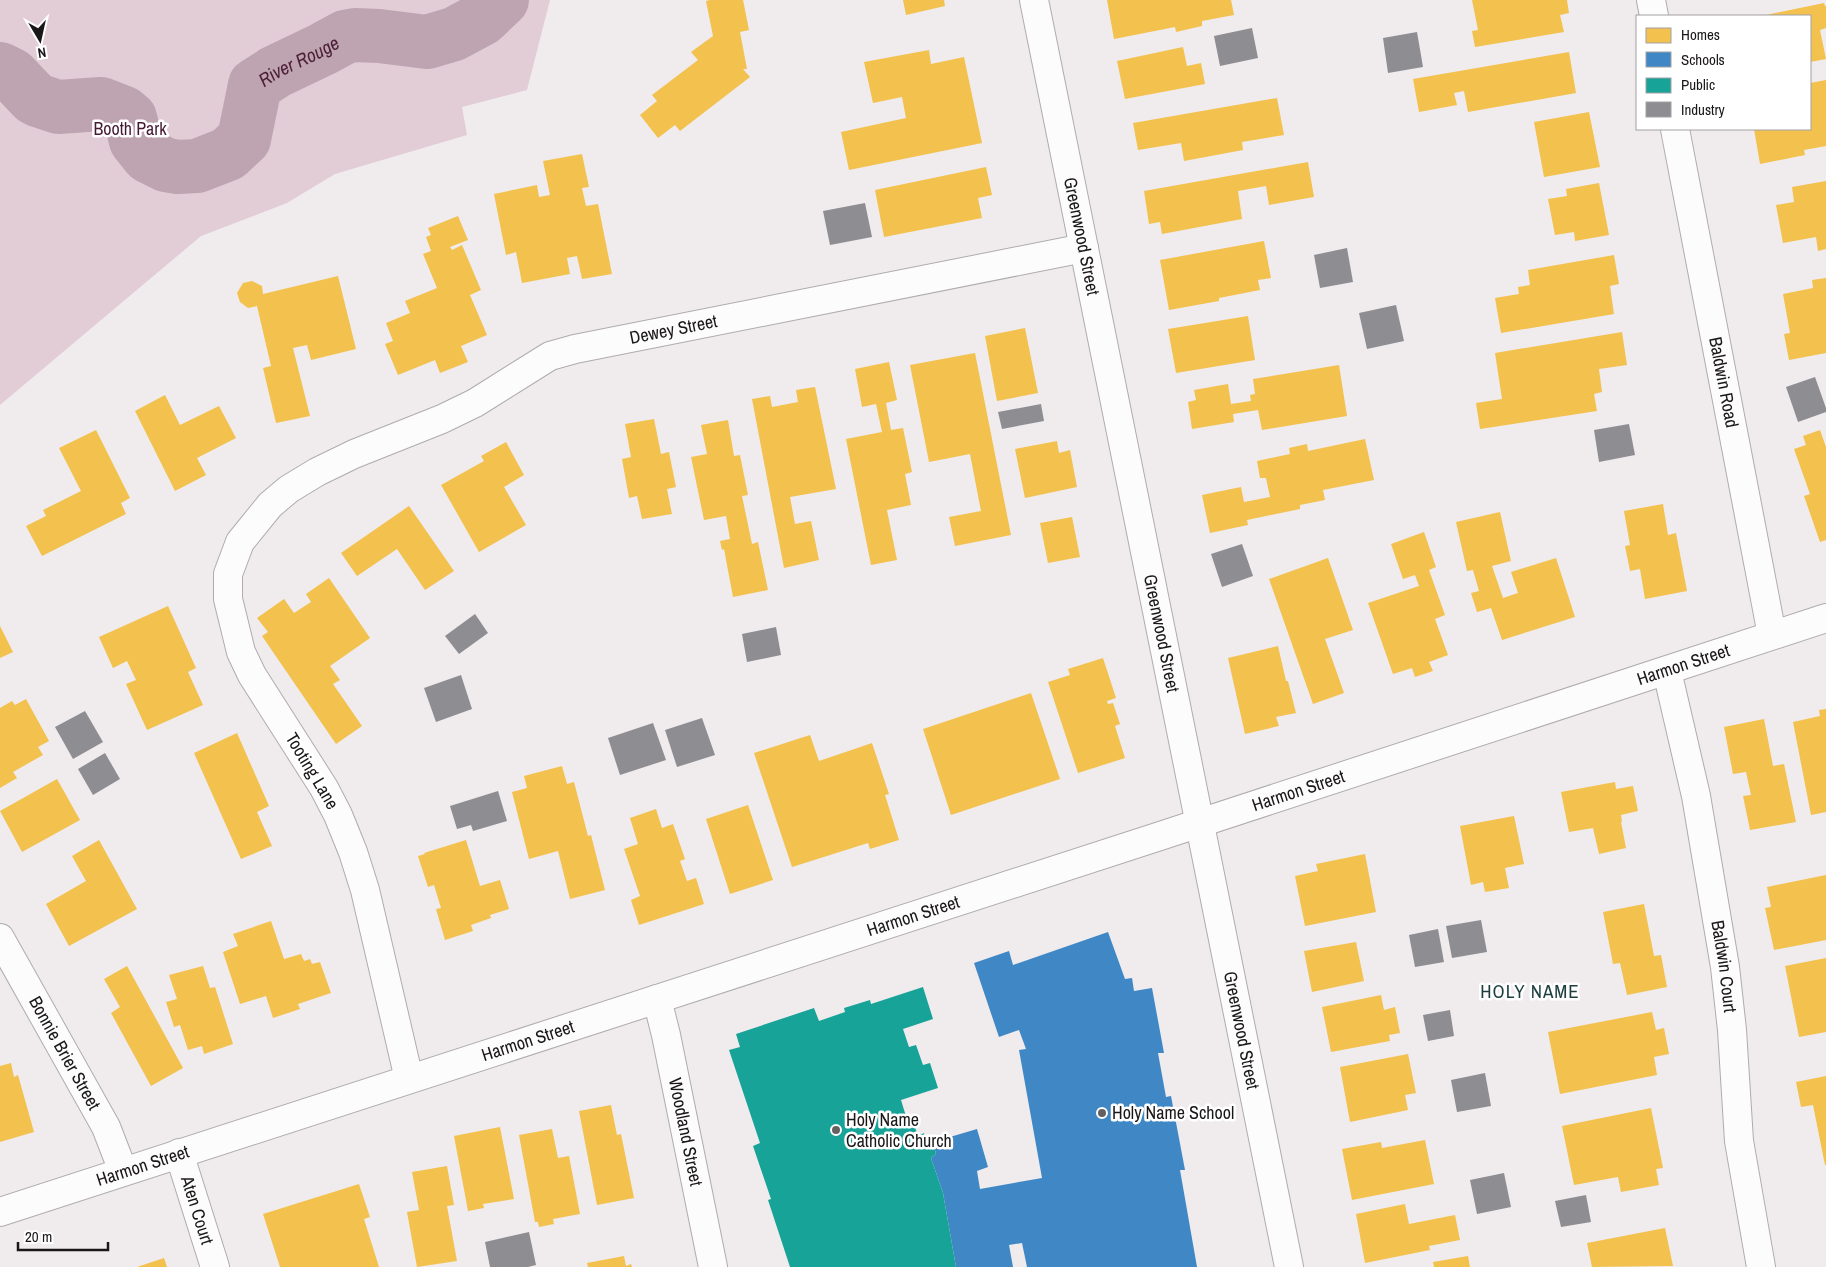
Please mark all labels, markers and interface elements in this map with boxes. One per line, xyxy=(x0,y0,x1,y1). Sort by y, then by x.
north arrow xyxy=(15,15,65,65)
legend xyxy=(1636,15,1811,130)
text: Homes xyxy=(1681,24,1720,45)
water label: River Rouge xyxy=(253,30,344,93)
text: N xyxy=(37,43,48,62)
text: Schools xyxy=(1681,49,1725,70)
text: Public xyxy=(1681,74,1715,95)
text: Industry xyxy=(1681,99,1726,120)
park label: Booth Park xyxy=(93,116,167,141)
street label: Greenwood Street xyxy=(1058,175,1106,297)
street label: Dewey Street xyxy=(627,308,719,350)
street label: Baldwin Road xyxy=(1703,335,1745,430)
street label: Greenwood Street xyxy=(1138,572,1186,694)
street label: Harmon Street xyxy=(1634,637,1733,691)
street label: Tooting Lane xyxy=(280,728,345,814)
street label: Harmon Street xyxy=(1249,763,1348,817)
street label: Harmon Street xyxy=(864,889,963,942)
street label: Baldwin Court xyxy=(1705,918,1743,1014)
street label: Greenwood Street xyxy=(1218,969,1266,1091)
district label: HOLY NAME xyxy=(1480,978,1580,1004)
street label: Bonnie Brier Street xyxy=(23,992,107,1114)
street label: Harmon Street xyxy=(478,1014,577,1067)
street label: Woodland Street xyxy=(663,1076,709,1188)
place label: Holy Name School xyxy=(1112,1100,1234,1125)
place label: Holy Name Catholic Church xyxy=(846,1107,952,1153)
marker: Holy Name School xyxy=(1096,1107,1108,1119)
marker: Holy Name Catholic Church xyxy=(830,1124,842,1136)
street label: Harmon Street xyxy=(93,1139,192,1192)
street label: Aten Court xyxy=(175,1172,220,1248)
scale bar xyxy=(18,1220,108,1252)
text: 20 m xyxy=(25,1226,52,1247)

